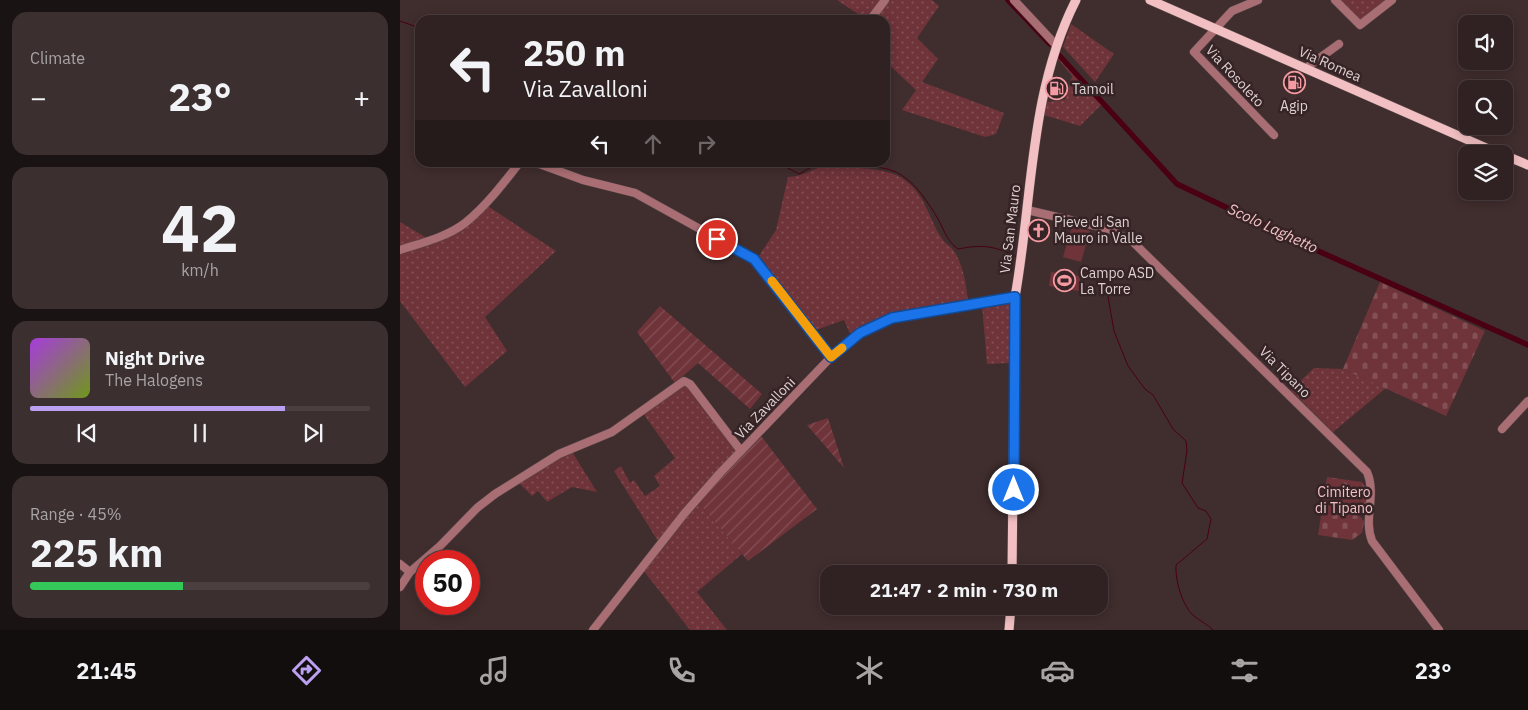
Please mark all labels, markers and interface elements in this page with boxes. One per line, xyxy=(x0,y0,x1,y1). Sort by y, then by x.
map controls xyxy=(1458,15,1513,200)
button: sound xyxy=(1458,15,1513,70)
text: 250 m xyxy=(523,30,626,76)
icon: left xyxy=(440,35,505,100)
street label: Via Rosoleto xyxy=(1202,41,1268,111)
street label: Via Romea xyxy=(1296,42,1365,86)
text: Climate xyxy=(30,48,85,68)
fuel station icon: Agip xyxy=(1282,71,1306,95)
text: 23° xyxy=(168,72,232,121)
text: Via Zavalloni xyxy=(523,74,648,103)
fuel station icon: Tamoil xyxy=(1044,77,1068,101)
text: − xyxy=(30,79,47,116)
text: + xyxy=(353,79,370,116)
place label: Tamoil xyxy=(1072,80,1114,98)
button: search xyxy=(1458,80,1513,135)
place label: Agip xyxy=(1280,97,1308,115)
icon: left xyxy=(586,130,614,158)
icon: ahead xyxy=(639,130,667,158)
icon: right xyxy=(692,130,720,158)
button: layers xyxy=(1458,145,1513,200)
street label: Via San Mauro xyxy=(996,183,1024,274)
text: 42 xyxy=(161,185,239,270)
water label: Scolo Laghetto xyxy=(1225,199,1321,257)
place label: Pieve di San Mauro in Valle xyxy=(1054,213,1143,247)
pin xyxy=(696,218,738,260)
church icon: Pieve di San Mauro in Valle xyxy=(1026,218,1050,242)
icon: arrive xyxy=(703,225,731,253)
text: km/h xyxy=(181,260,219,280)
place label: Campo ASD La Torre xyxy=(1080,264,1154,298)
sports icon: Campo ASD La Torre xyxy=(1052,269,1076,293)
street label: Via Tipano xyxy=(1255,342,1315,402)
text: Night Drive xyxy=(105,346,205,370)
text: The Halogens xyxy=(105,370,203,390)
street label: Via Zavalloni xyxy=(731,373,799,443)
icon: previous xyxy=(73,419,101,447)
icon: pause xyxy=(186,419,214,447)
icon: next xyxy=(299,419,327,447)
position arrow xyxy=(987,463,1039,515)
park label: Cimitero di Tipano xyxy=(1315,483,1373,517)
text: Range · 45% xyxy=(30,504,122,524)
text: 225 km xyxy=(30,528,163,577)
speed limit sign: 50 xyxy=(415,550,480,615)
text: 21:47 · 2 min · 730 m xyxy=(870,578,1058,602)
icon: directions xyxy=(289,653,324,688)
icon: music xyxy=(477,653,512,688)
icon: phone xyxy=(664,653,699,688)
icon: climate xyxy=(852,653,887,688)
icon: car xyxy=(1040,653,1075,688)
icon: filters xyxy=(1227,653,1262,688)
text: 21:45 xyxy=(76,656,136,685)
text: 23° xyxy=(1415,656,1452,685)

